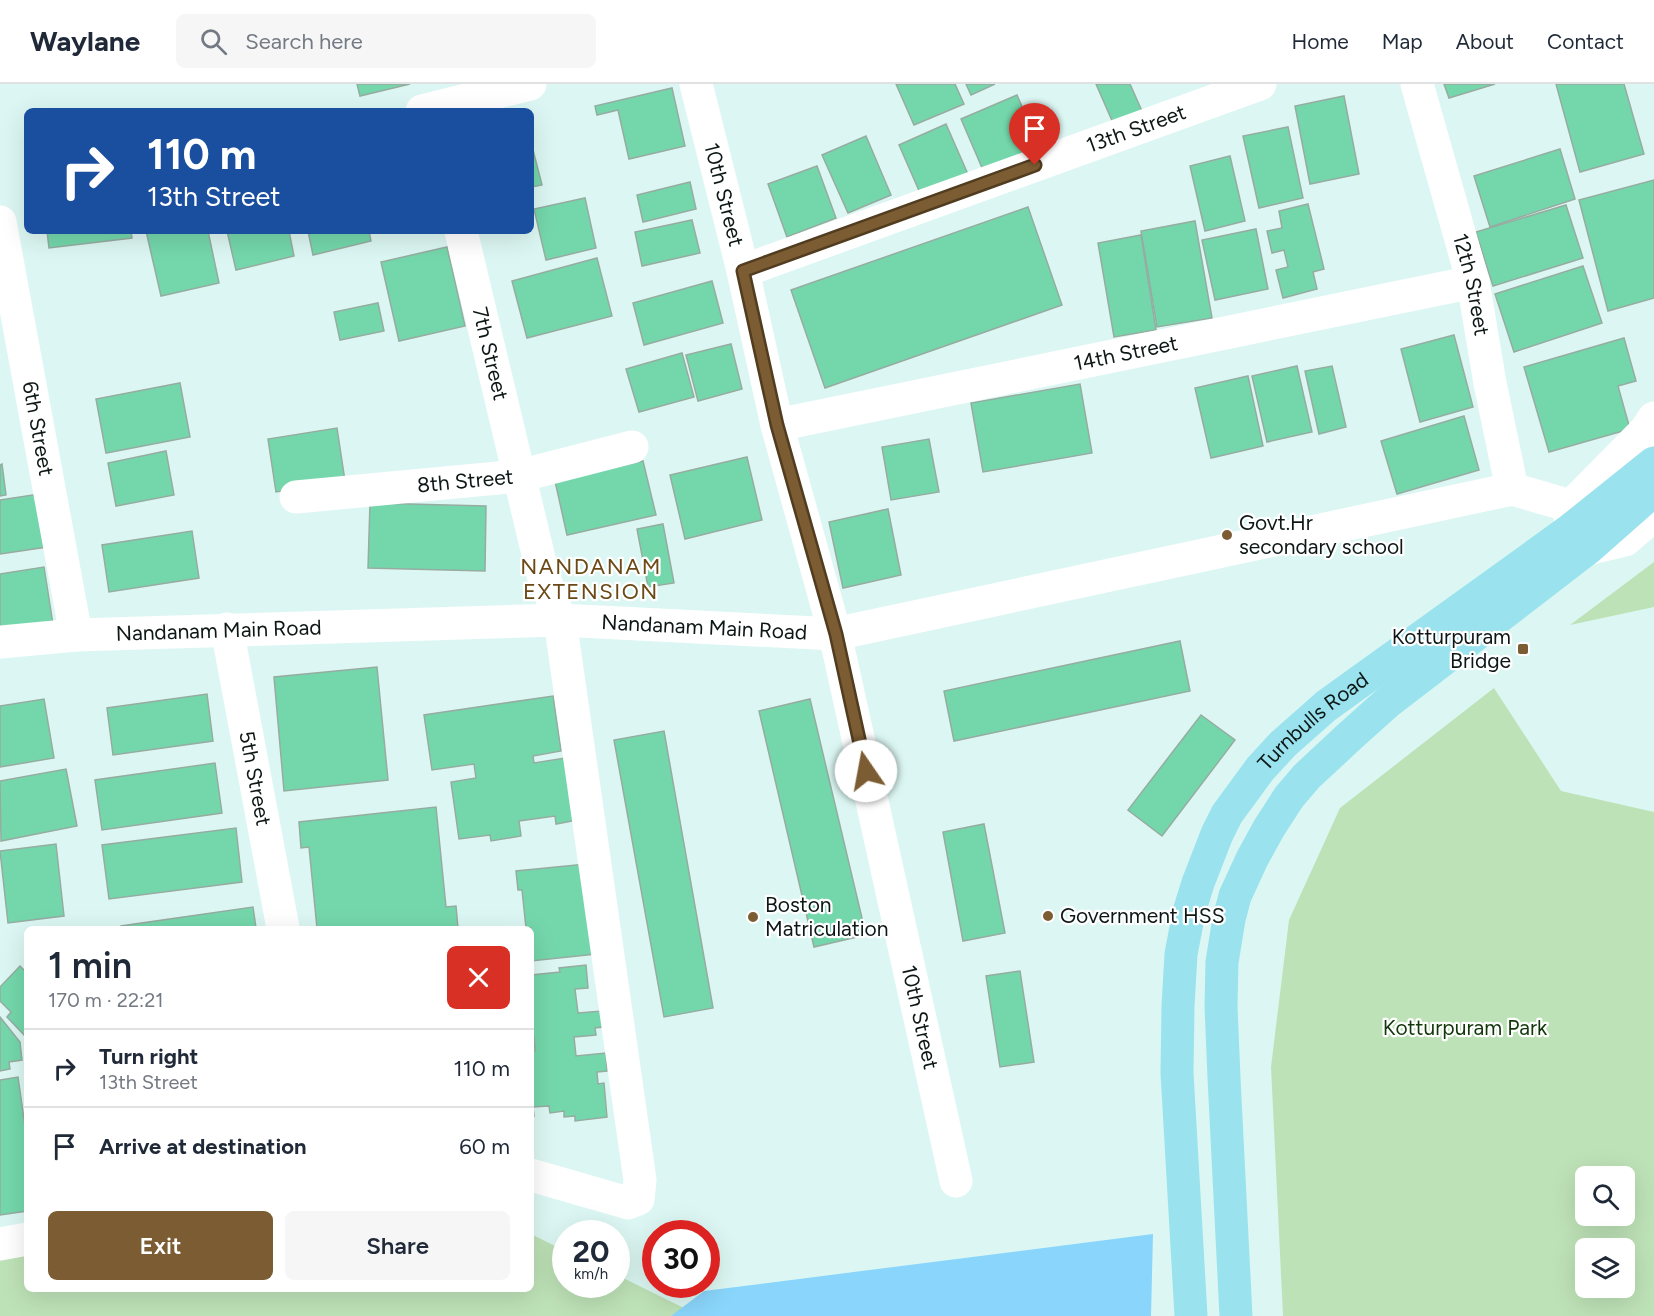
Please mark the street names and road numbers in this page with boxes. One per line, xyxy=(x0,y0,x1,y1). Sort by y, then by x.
street label: 13th Street xyxy=(1083,99,1189,158)
street label: 10th Street xyxy=(699,140,749,249)
street label: 12th Street xyxy=(1448,230,1495,338)
street label: 7th Street xyxy=(468,304,514,403)
street label: 14th Street xyxy=(1071,330,1180,376)
street label: 6th Street xyxy=(18,379,59,478)
street label: 8th Street xyxy=(416,464,515,498)
street label: Nandanam Main Road xyxy=(601,609,808,645)
street label: Nandanam Main Road xyxy=(115,614,322,646)
street label: Turnbulls Road xyxy=(1252,667,1373,775)
street label: 5th Street xyxy=(234,729,277,828)
street label: 10th Street xyxy=(897,963,944,1072)

